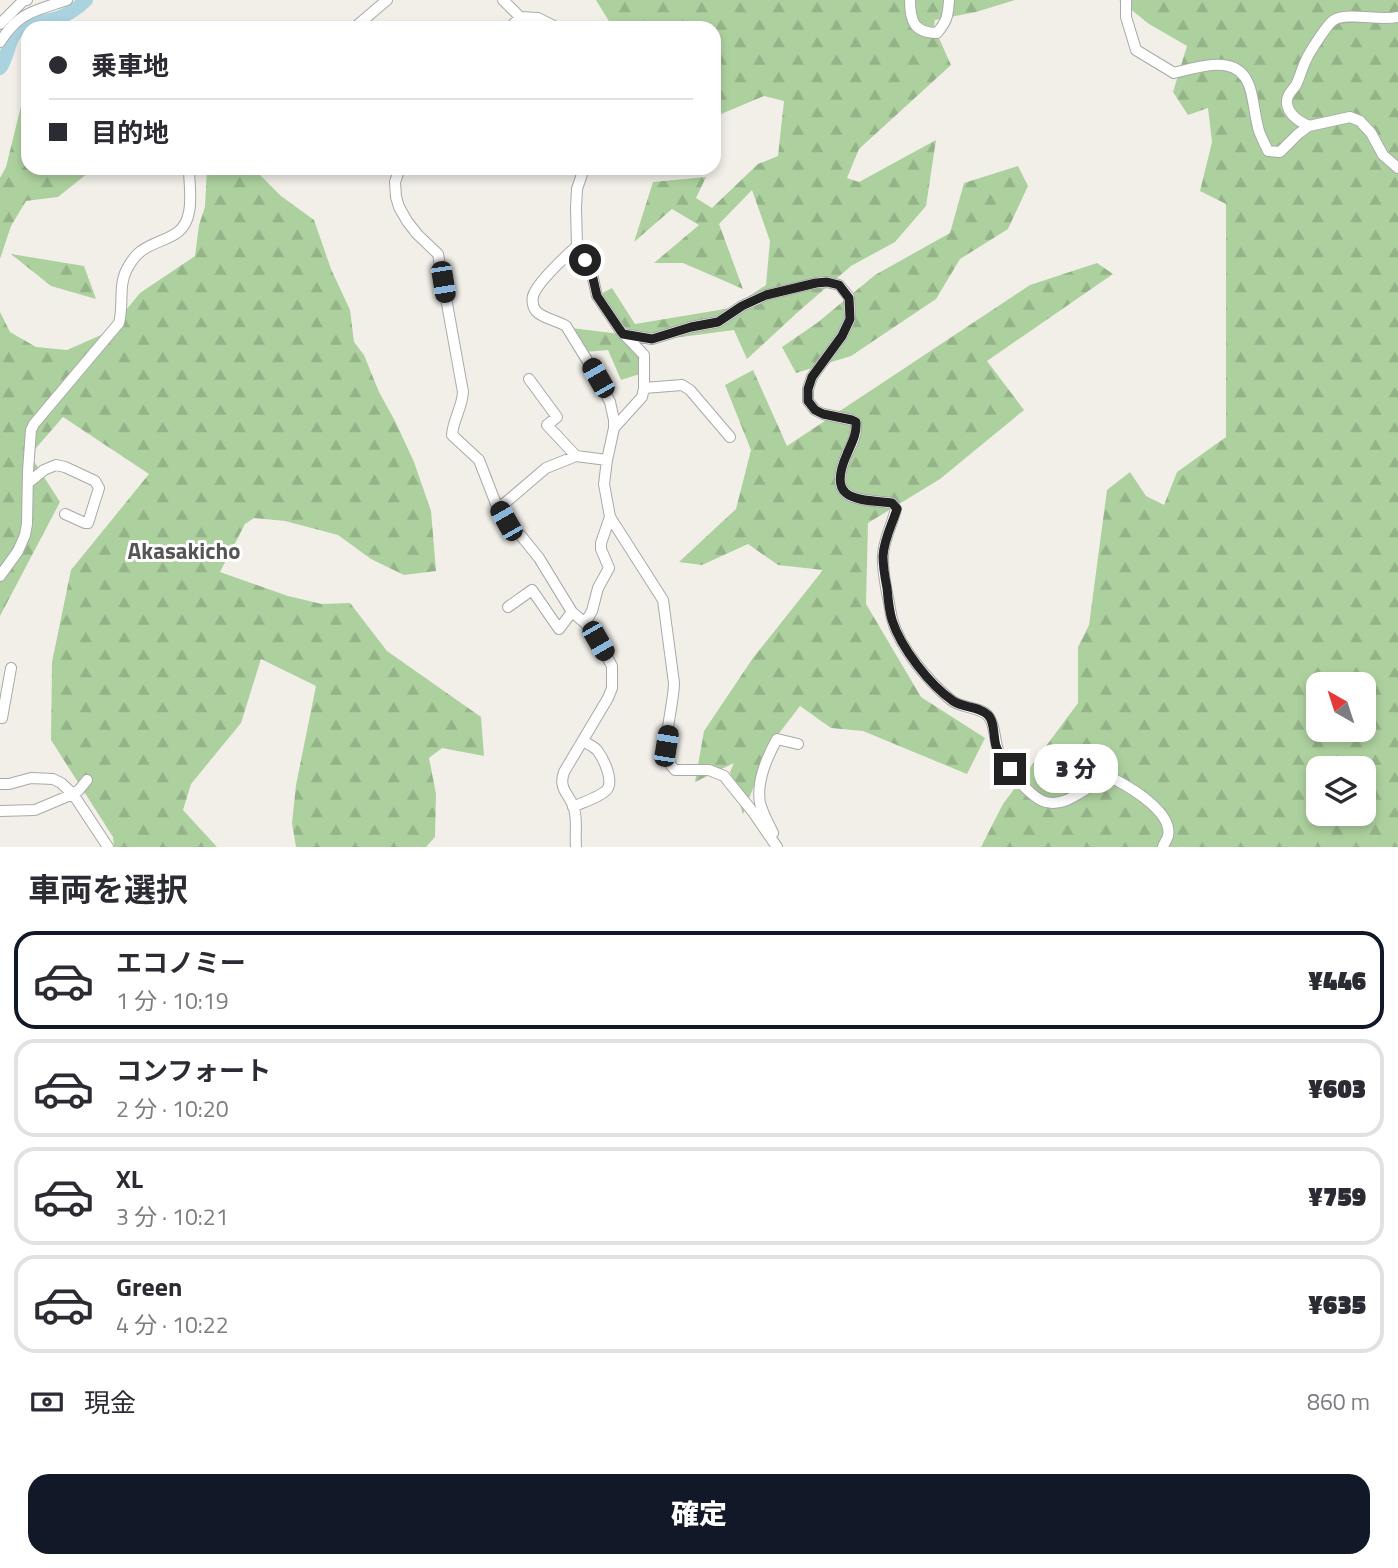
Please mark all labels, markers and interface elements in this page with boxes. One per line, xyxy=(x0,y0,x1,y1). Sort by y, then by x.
text: 乗車地 xyxy=(91,46,169,85)
text: 目的地 xyxy=(91,113,169,152)
route start xyxy=(569,244,601,276)
car xyxy=(430,260,457,304)
car xyxy=(579,355,618,401)
car xyxy=(487,498,526,544)
district label: Akasakicho xyxy=(127,533,241,568)
car xyxy=(579,618,618,664)
north arrow xyxy=(1306,672,1376,742)
map controls xyxy=(1306,672,1376,826)
car xyxy=(653,724,680,768)
callout: 3 分 xyxy=(1034,744,1118,794)
text: 3 分 xyxy=(1056,751,1096,786)
route end xyxy=(994,753,1026,785)
button: layers xyxy=(1306,756,1376,826)
text: 車両を選択 xyxy=(28,865,188,913)
text: エコノミー xyxy=(116,943,246,982)
icon: car xyxy=(32,949,95,1012)
text: ¥446 xyxy=(1308,961,1366,1000)
text: 1 分 · 10:19 xyxy=(116,983,229,1018)
text: コンフォート xyxy=(116,1051,271,1090)
icon: car xyxy=(32,1057,95,1120)
text: ¥603 xyxy=(1308,1069,1366,1108)
text: 2 分 · 10:20 xyxy=(116,1091,229,1126)
text: XL xyxy=(116,1159,143,1198)
icon: car xyxy=(32,1165,95,1228)
text: ¥759 xyxy=(1308,1177,1366,1216)
text: 3 分 · 10:21 xyxy=(116,1199,229,1234)
text: Green xyxy=(116,1267,182,1306)
icon: car xyxy=(32,1273,95,1336)
text: ¥635 xyxy=(1308,1285,1366,1324)
text: 4 分 · 10:22 xyxy=(116,1307,229,1342)
icon: cash xyxy=(28,1383,66,1421)
text: 現金 xyxy=(84,1383,136,1422)
text: 860 m xyxy=(1307,1384,1370,1419)
button: 確定 xyxy=(28,1474,1370,1554)

